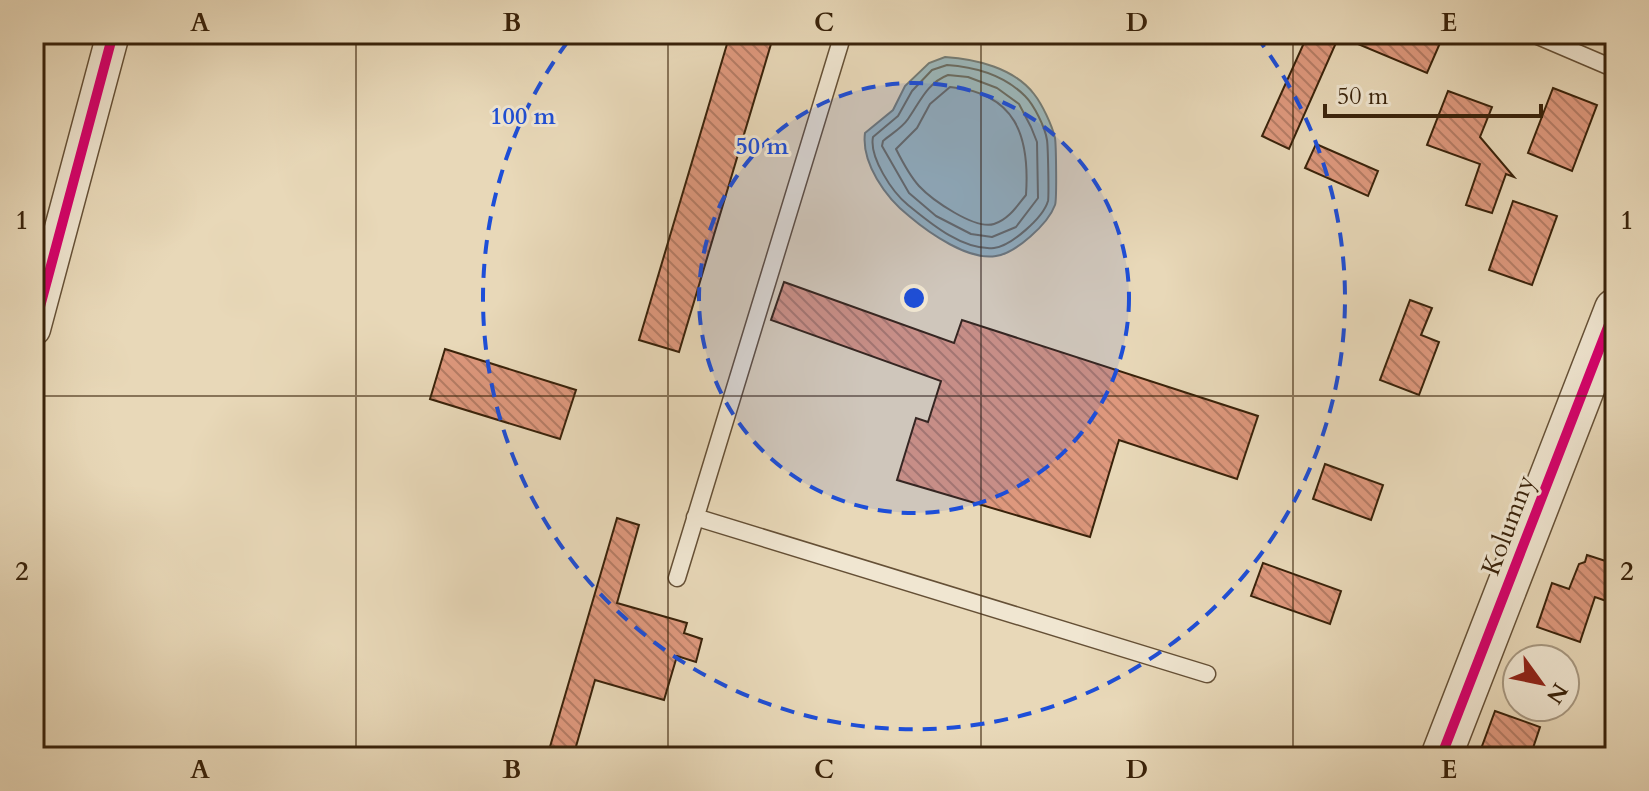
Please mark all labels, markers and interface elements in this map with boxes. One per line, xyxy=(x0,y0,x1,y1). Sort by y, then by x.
text: A xyxy=(190,5,210,40)
text: B xyxy=(503,5,521,40)
text: C xyxy=(814,5,834,40)
text: D xyxy=(1126,5,1148,40)
text: E xyxy=(1441,5,1457,40)
scale bar xyxy=(1325,68,1541,118)
text: 50 m xyxy=(1337,80,1389,113)
text: 100 m xyxy=(490,100,557,133)
text: 50 m xyxy=(735,130,789,163)
text: 1 xyxy=(15,203,29,238)
text: 1 xyxy=(1620,203,1634,238)
centre of rings xyxy=(900,284,928,312)
street label: Kolumny xyxy=(1473,470,1543,580)
text: 2 xyxy=(15,554,29,589)
text: 2 xyxy=(1620,554,1634,589)
north arrow xyxy=(1501,643,1581,723)
text: N xyxy=(1539,677,1575,710)
text: A xyxy=(190,752,210,787)
text: B xyxy=(503,752,521,787)
text: C xyxy=(814,752,834,787)
text: D xyxy=(1126,752,1148,787)
text: E xyxy=(1441,752,1457,787)

